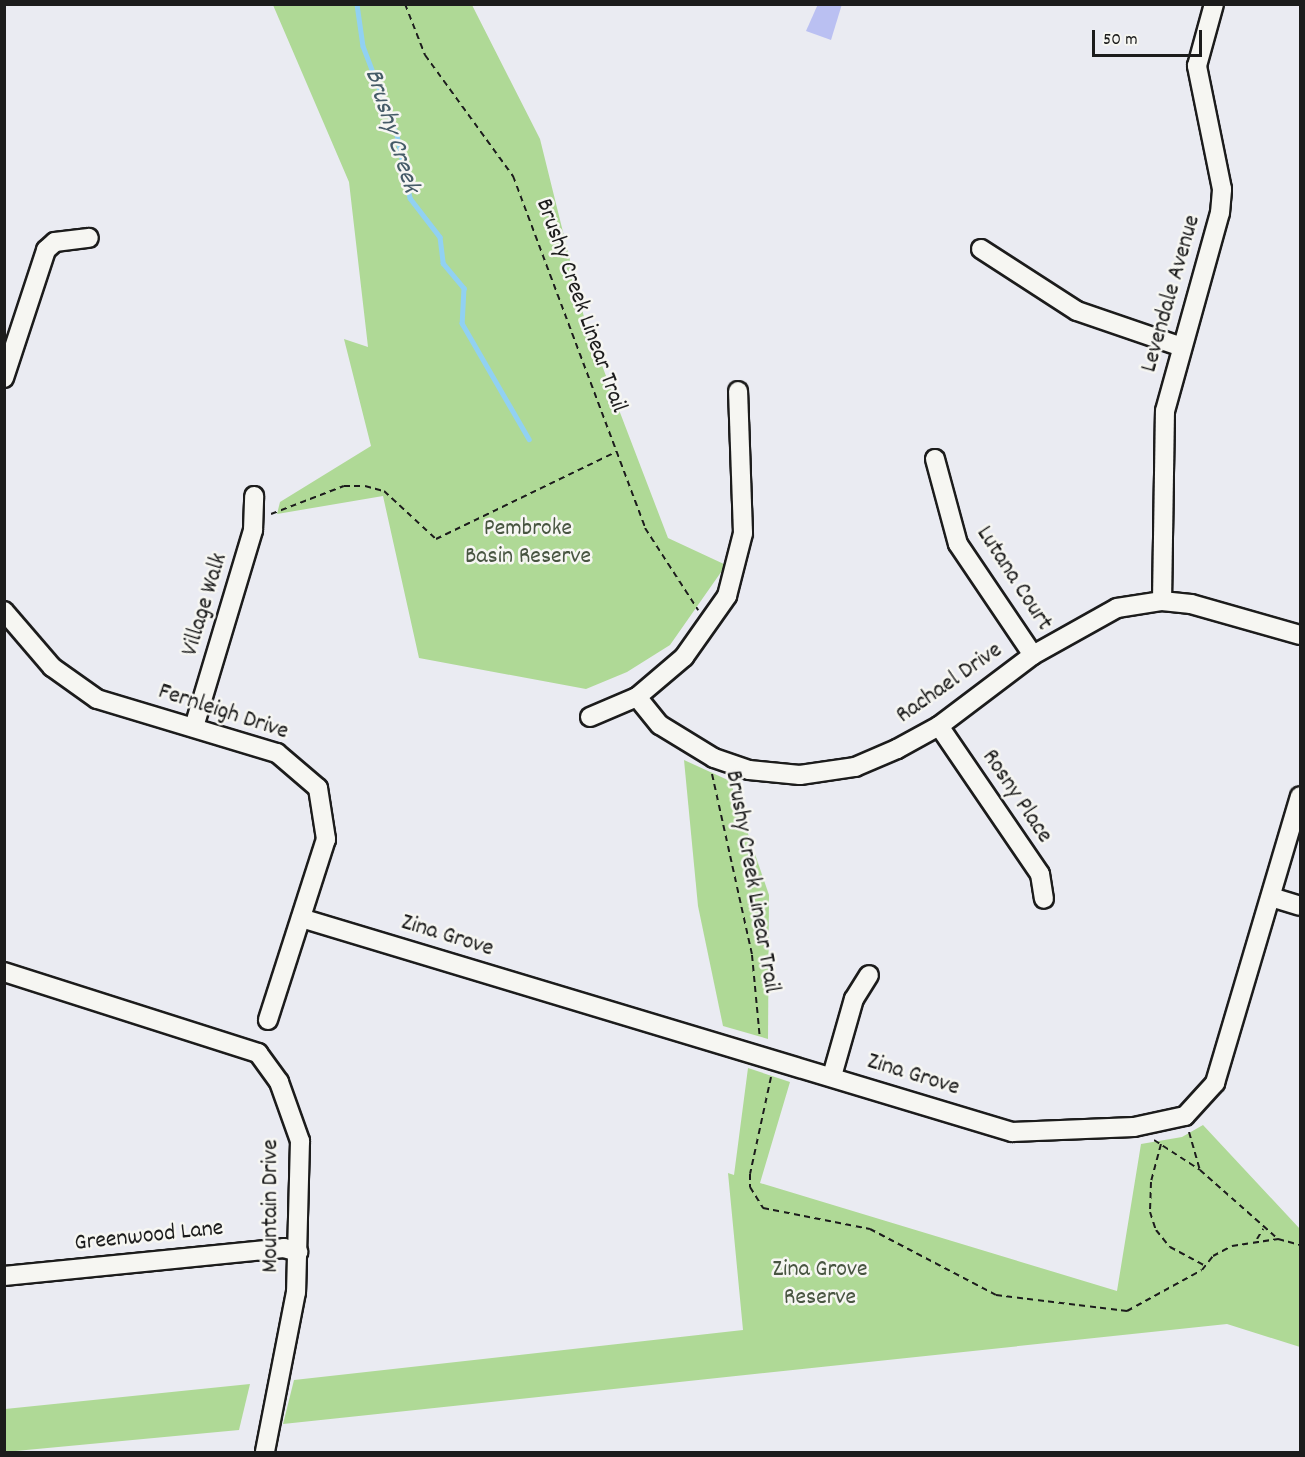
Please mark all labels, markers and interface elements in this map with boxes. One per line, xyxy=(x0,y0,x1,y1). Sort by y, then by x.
scale bar xyxy=(1095,18,1204,56)
text: 50 m xyxy=(1103,28,1138,53)
water label: Brushy Creek xyxy=(356,65,426,197)
street label: Brushy Creek Linear Trail xyxy=(528,195,632,417)
street label: Levendale Avenue xyxy=(1136,212,1208,376)
park label: Pembroke Basin Reserve xyxy=(465,516,591,572)
street label: Lutana Court xyxy=(969,521,1057,637)
street label: Village Walk xyxy=(177,550,235,660)
street label: Rachael Drive xyxy=(891,637,1009,731)
street label: Fernleigh Drive xyxy=(154,678,292,748)
street label: Rosny Place xyxy=(974,745,1058,849)
street label: Brushy Creek Linear Trail xyxy=(717,768,785,996)
street label: Zina Grove xyxy=(397,909,497,965)
street label: Zina Grove xyxy=(863,1048,963,1104)
street label: Mountain Drive xyxy=(258,1139,286,1273)
street label: Greenwood Lane xyxy=(73,1215,225,1259)
park label: Zina Grove Reserve xyxy=(772,1257,868,1313)

